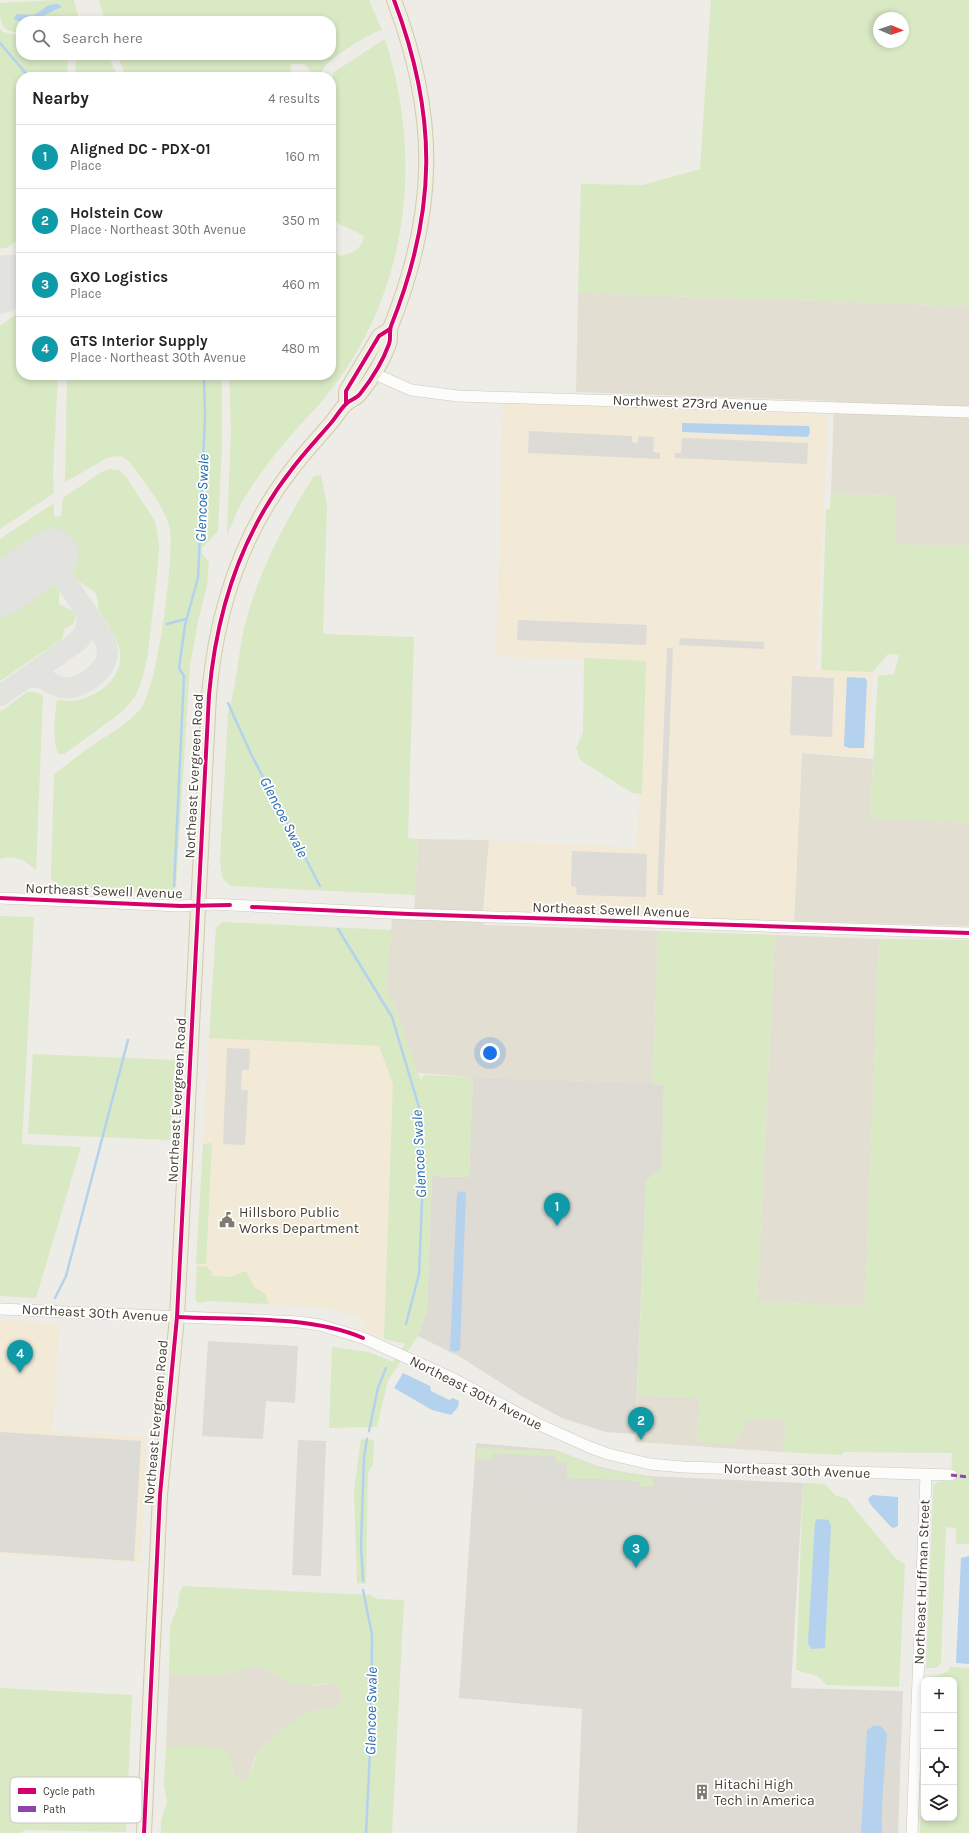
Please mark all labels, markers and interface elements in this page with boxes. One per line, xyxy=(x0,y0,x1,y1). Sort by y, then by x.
north arrow xyxy=(873,12,909,48)
search box xyxy=(16,16,336,60)
icon: search xyxy=(30,27,52,49)
text: Search here xyxy=(62,29,143,47)
text: Nearby xyxy=(32,88,89,108)
text: 4 results xyxy=(268,91,320,106)
text: Aligned DC - PDX-01 xyxy=(70,140,211,158)
text: 1 xyxy=(43,149,47,164)
text: 160 m xyxy=(285,149,320,164)
text: Place xyxy=(70,158,101,173)
text: Holstein Cow xyxy=(70,204,163,222)
text: 2 xyxy=(41,213,49,228)
text: 350 m xyxy=(282,213,320,228)
text: Place · Northeast 30th Avenue xyxy=(70,222,246,237)
text: GXO Logistics xyxy=(70,268,168,286)
text: 3 xyxy=(41,277,49,292)
text: 460 m xyxy=(282,277,320,292)
text: Place xyxy=(70,286,101,301)
text: GTS Interior Supply xyxy=(70,332,208,350)
text: 4 xyxy=(41,341,49,356)
text: 480 m xyxy=(282,341,320,356)
text: Place · Northeast 30th Avenue xyxy=(70,350,246,365)
street label: Northwest 273rd Avenue xyxy=(612,392,768,414)
water label: Glencoe Swale xyxy=(191,454,213,542)
street label: Northeast Evergreen Road xyxy=(181,693,207,859)
water label: Glencoe Swale xyxy=(256,774,312,860)
street label: Northeast Sewell Avenue xyxy=(25,880,183,902)
street label: Northeast Sewell Avenue xyxy=(532,899,690,921)
street label: Northeast Evergreen Road xyxy=(164,1017,190,1183)
your location xyxy=(480,1043,500,1063)
water label: Glencoe Swale xyxy=(408,1109,430,1199)
pin: 1 xyxy=(544,1193,570,1226)
place label: Hillsboro Public Works Department xyxy=(239,1204,359,1237)
public building icon: Hillsboro Public Works Department xyxy=(218,1211,236,1229)
street label: Northeast 30th Avenue xyxy=(21,1301,169,1325)
street label: Northeast Evergreen Road xyxy=(140,1339,172,1505)
pin: 4 xyxy=(7,1340,33,1373)
street label: Northeast 30th Avenue xyxy=(407,1352,545,1434)
pin: 2 xyxy=(628,1407,654,1440)
street label: Northeast 30th Avenue xyxy=(723,1460,871,1482)
street label: Northeast Huffman Street xyxy=(911,1499,933,1665)
pin: 3 xyxy=(623,1535,649,1568)
water label: Glencoe Swale xyxy=(361,1667,381,1755)
map controls xyxy=(921,1677,957,1821)
button: + xyxy=(921,1677,957,1713)
button: − xyxy=(921,1713,957,1749)
button: locate xyxy=(921,1749,957,1785)
place label: Hitachi High Tech in America xyxy=(714,1776,815,1809)
legend xyxy=(10,1777,142,1823)
building icon: Hitachi High Tech in America xyxy=(693,1783,711,1801)
text: Cycle path xyxy=(43,1785,95,1798)
button: layers xyxy=(921,1785,957,1821)
text: Path xyxy=(43,1803,66,1816)

